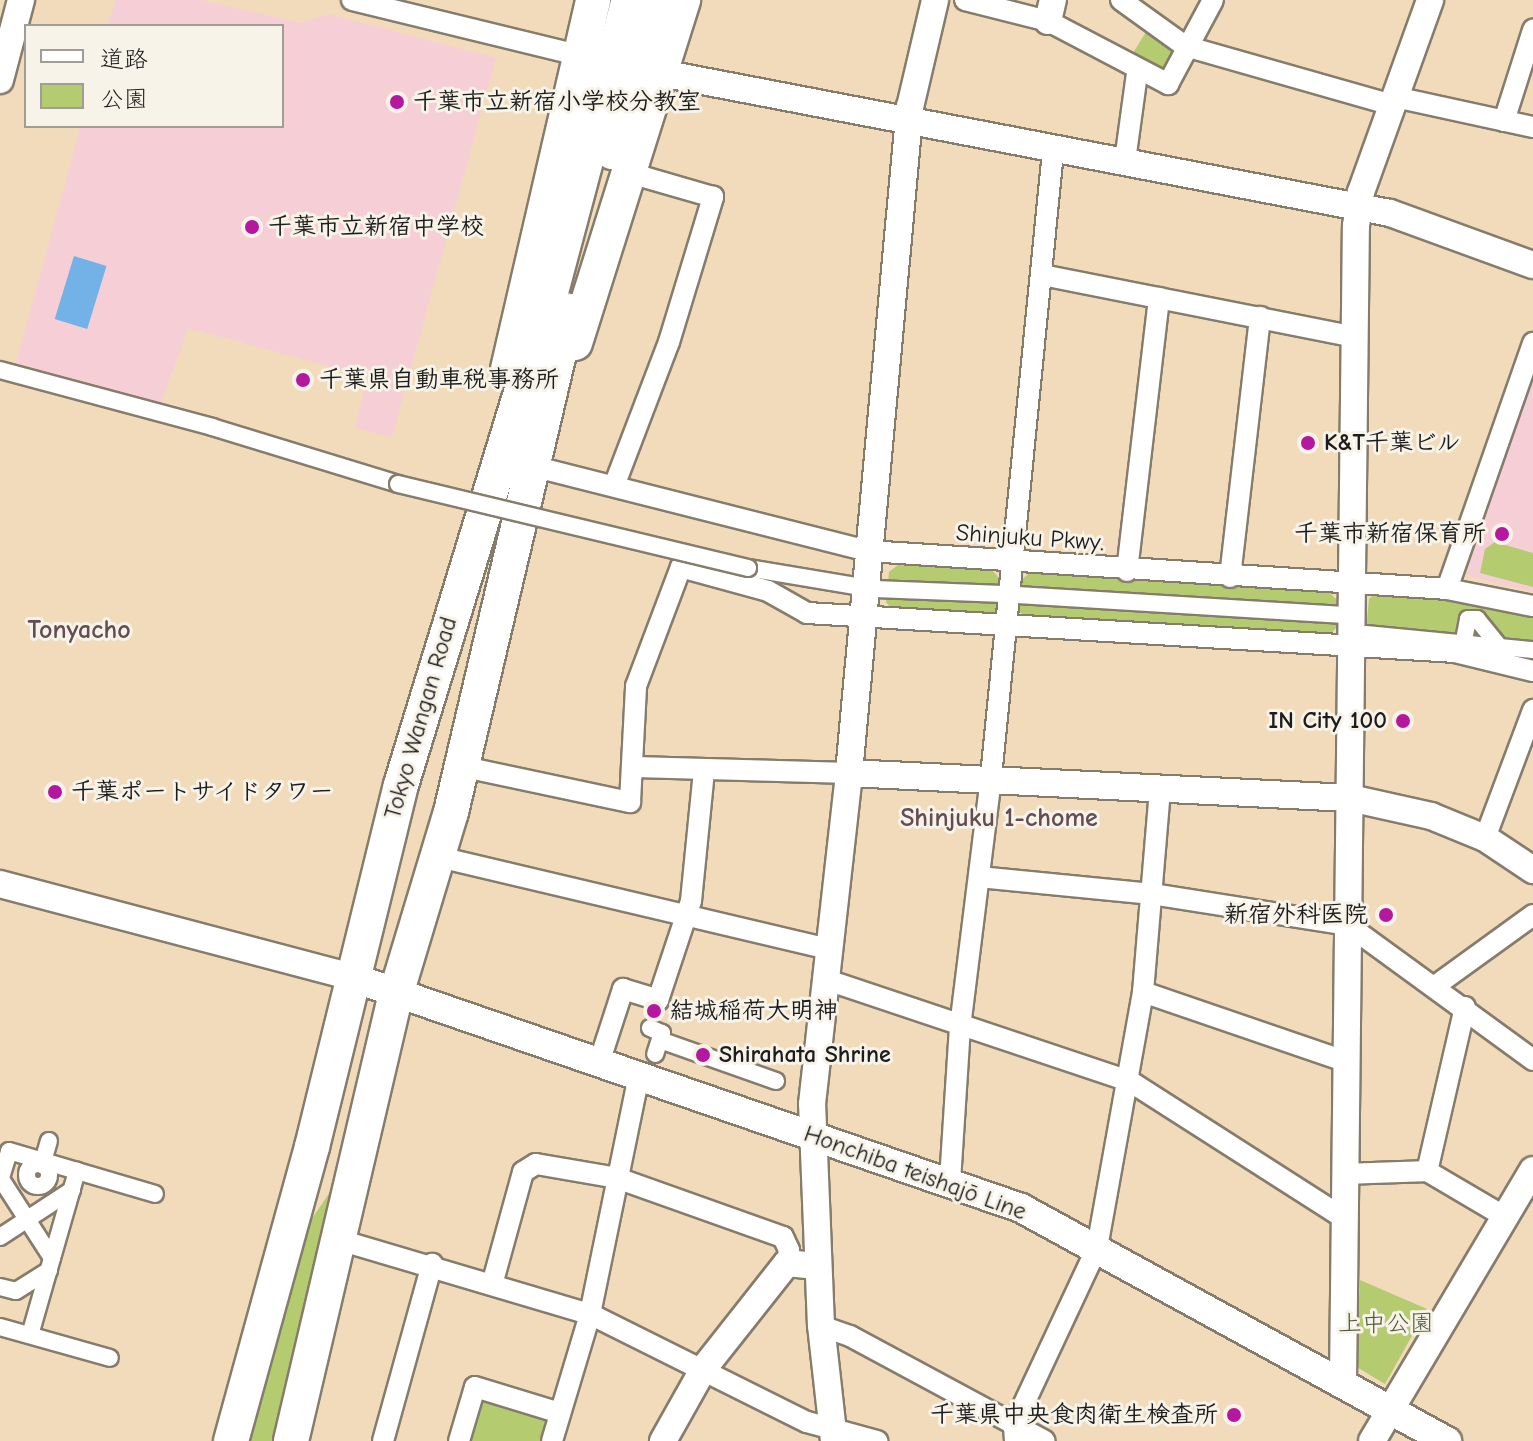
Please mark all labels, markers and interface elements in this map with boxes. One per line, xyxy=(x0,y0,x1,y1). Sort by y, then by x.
legend xyxy=(24,24,284,128)
text: 道路 xyxy=(100,45,148,73)
text: 公園 xyxy=(100,85,148,113)
place label: 千葉市立新宿小学校分教室 xyxy=(413,88,701,116)
marker: 千葉市立新宿小学校分教室 xyxy=(388,93,406,111)
place label: 千葉市立新宿中学校 xyxy=(268,213,484,241)
marker: 千葉市立新宿中学校 xyxy=(243,218,261,236)
place label: 千葉県自動車税事務所 xyxy=(319,366,559,394)
marker: 千葉県自動車税事務所 xyxy=(294,371,312,389)
place label: K&T千葉ビル xyxy=(1324,429,1461,457)
marker: K&T千葉ビル xyxy=(1299,434,1317,452)
street label: Shinjuku Pkwy. xyxy=(955,518,1105,558)
place label: 千葉市新宿保育所 xyxy=(1294,520,1486,548)
marker: 千葉市新宿保育所 xyxy=(1493,525,1511,543)
street label: Tokyo Wangan Road xyxy=(378,614,464,822)
district label: Tonyacho xyxy=(27,615,131,647)
place label: IN City 100 xyxy=(1269,707,1387,735)
marker: IN City 100 xyxy=(1394,712,1412,730)
place label: 千葉ポートサイドタワー xyxy=(71,778,335,806)
marker: 千葉ポートサイドタワー xyxy=(46,783,64,801)
district label: Shinjuku 1-chome xyxy=(900,803,1098,835)
place label: 新宿外科医院 xyxy=(1224,901,1368,929)
marker: 新宿外科医院 xyxy=(1375,904,1397,926)
place label: 結城稲荷大明神 xyxy=(670,997,838,1025)
marker: 結城稲荷大明神 xyxy=(645,1002,663,1020)
place label: Shirahata Shrine xyxy=(719,1041,891,1069)
marker: Shirahata Shrine xyxy=(694,1046,712,1064)
street label: Honchiba teishajō Line xyxy=(800,1119,1030,1227)
park label: 上中公園 xyxy=(1338,1310,1434,1338)
place label: 千葉県中央食肉衛生検査所 xyxy=(930,1401,1218,1429)
marker: 千葉県中央食肉衛生検査所 xyxy=(1225,1406,1243,1424)

